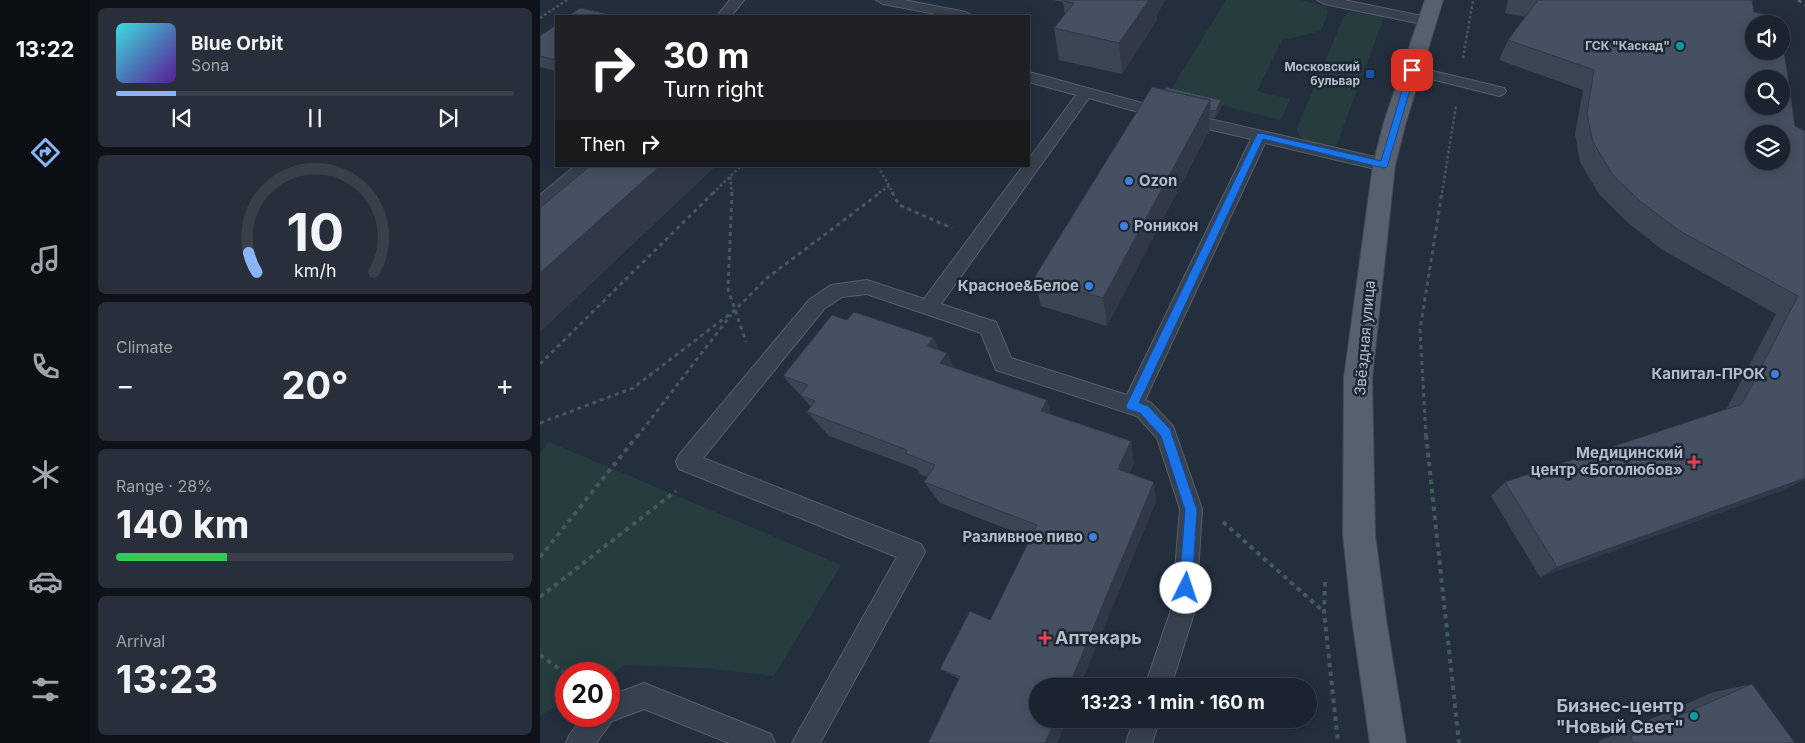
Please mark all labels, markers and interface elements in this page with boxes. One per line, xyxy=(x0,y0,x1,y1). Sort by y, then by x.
map controls xyxy=(1745,15,1790,170)
button: sound xyxy=(1745,15,1790,60)
text: Blue Orbit xyxy=(191,32,283,55)
text: 30 m xyxy=(663,34,749,76)
icon: right xyxy=(580,35,645,100)
text: 13:22 xyxy=(16,36,74,62)
place label: ГСК "Каскад" xyxy=(1585,38,1670,53)
marker: ГСК "Каскад" xyxy=(1674,40,1686,52)
pin xyxy=(1391,49,1433,91)
text: Sona xyxy=(191,55,229,75)
icon: arrive xyxy=(1398,56,1426,84)
place label: Московский бульвар xyxy=(1284,59,1360,88)
marker: Московский бульвар xyxy=(1364,68,1376,80)
button: search xyxy=(1745,70,1790,115)
text: Turn right xyxy=(663,76,764,102)
icon: previous xyxy=(168,104,196,132)
icon: pause xyxy=(301,104,329,132)
icon: next xyxy=(434,104,462,132)
button: layers xyxy=(1745,125,1790,170)
icon: right xyxy=(636,130,664,158)
text: Then xyxy=(580,133,626,156)
icon: directions xyxy=(28,135,63,170)
place label: Ozon xyxy=(1139,171,1177,190)
marker: Ozon xyxy=(1123,175,1135,187)
text: 10 xyxy=(286,201,344,264)
place label: Роникон xyxy=(1134,216,1198,235)
marker: Роникон xyxy=(1118,220,1130,232)
icon: music xyxy=(28,242,63,277)
text: km/h xyxy=(294,260,336,281)
place label: Красное&Белое xyxy=(958,276,1079,295)
street label: Звёздная улица xyxy=(1350,279,1379,396)
marker: Красное&Белое xyxy=(1083,280,1095,292)
text: Climate xyxy=(116,337,173,357)
icon: phone xyxy=(28,349,63,384)
text: 20° xyxy=(281,362,349,408)
place label: Капитал-ПРОК xyxy=(1651,364,1765,383)
text: − xyxy=(116,368,135,402)
text: + xyxy=(495,368,514,402)
marker: Капитал-ПРОК xyxy=(1769,368,1781,380)
place label: Медицинский центр «Боголюбов» xyxy=(1531,443,1683,479)
marker: Медицинский центр «Боголюбов» xyxy=(1687,455,1701,469)
icon: climate xyxy=(28,457,63,492)
text: Range · 28% xyxy=(116,476,213,496)
text: 140 km xyxy=(116,501,249,547)
place label: Разливное пиво xyxy=(963,527,1083,546)
marker: Разливное пиво xyxy=(1087,531,1099,543)
position arrow xyxy=(1159,561,1211,613)
icon: car xyxy=(28,564,63,599)
place label: Аптекарь xyxy=(1055,627,1142,648)
text: Arrival xyxy=(116,631,165,651)
marker: Аптекарь xyxy=(1039,632,1051,644)
text: 13:23 xyxy=(116,656,218,702)
speed limit sign: 20 xyxy=(555,662,620,727)
icon: filters xyxy=(28,672,63,707)
text: 13:23 · 1 min · 160 m xyxy=(1081,691,1265,714)
place label: Бизнес-центр "Новый Свет" xyxy=(1556,695,1684,737)
marker: Бизнес-центр "Новый Свет" xyxy=(1688,710,1700,722)

